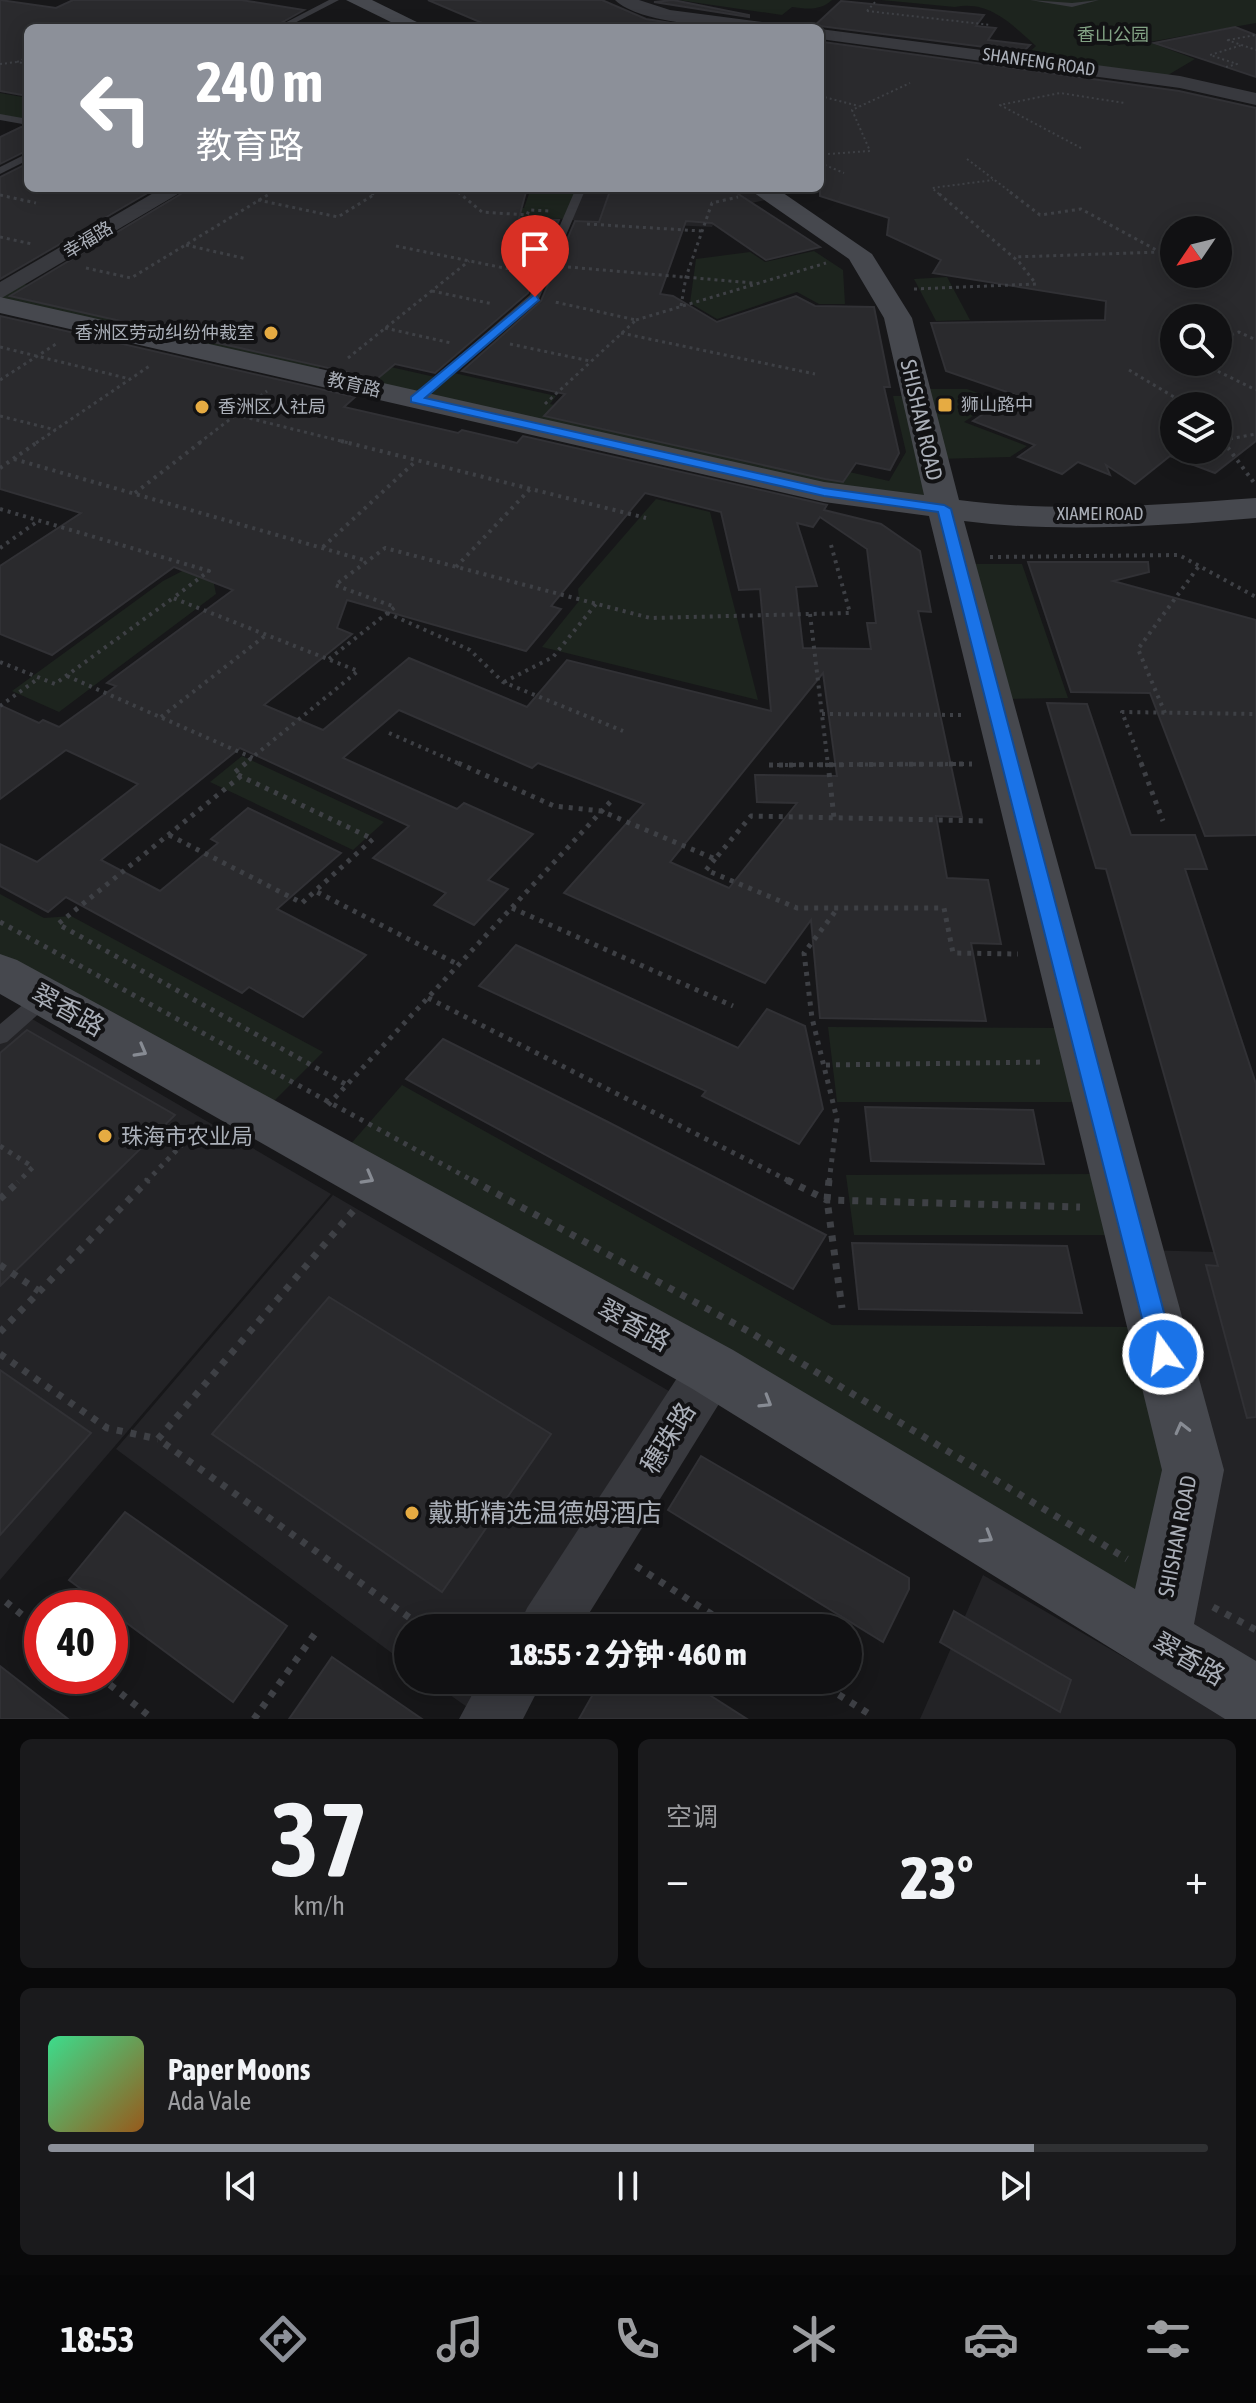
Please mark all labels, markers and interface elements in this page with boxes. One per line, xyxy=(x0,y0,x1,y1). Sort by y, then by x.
park label: 香山公园 xyxy=(1077,24,1149,45)
street label: SHANFENG ROAD xyxy=(982,43,1097,80)
text: 240 m xyxy=(196,50,323,114)
icon: left xyxy=(64,56,168,160)
text: 教育路 xyxy=(196,124,304,166)
pin xyxy=(501,215,569,297)
north arrow xyxy=(1160,216,1232,288)
map controls xyxy=(1160,216,1232,464)
street label: 幸福路 xyxy=(59,217,116,262)
icon: arrive xyxy=(513,227,557,271)
button: search xyxy=(1160,304,1232,376)
place label: 香洲区劳动纠纷仲裁室 xyxy=(75,322,255,343)
marker: 香洲区劳动纠纷仲裁室 xyxy=(262,324,280,342)
street label: SHISHAN ROAD xyxy=(895,357,949,483)
street label: 教育路 xyxy=(325,368,383,401)
button: layers xyxy=(1160,392,1232,464)
place label: 狮山路中 xyxy=(961,394,1033,415)
place label: 香洲区人社局 xyxy=(218,396,326,417)
marker: 狮山路中 xyxy=(936,396,954,414)
marker: 香洲区人社局 xyxy=(193,398,211,416)
street label: XIAMEI ROAD xyxy=(1057,503,1143,524)
street label: 翠香路 xyxy=(27,978,109,1042)
one-way arrow xyxy=(133,1041,147,1057)
place label: 珠海市农业局 xyxy=(121,1123,253,1149)
marker: 珠海市农业局 xyxy=(96,1127,114,1145)
one-way arrow xyxy=(360,1168,374,1184)
street label: 翠香路 xyxy=(593,1293,675,1357)
position arrow xyxy=(1121,1312,1205,1396)
one-way arrow xyxy=(757,1392,772,1407)
street label: 穗珠路 xyxy=(635,1397,701,1479)
one-way arrow xyxy=(1175,1421,1192,1435)
street label: SHISHAN ROAD xyxy=(1152,1473,1202,1599)
place label: 戴斯精选温德姆酒店 xyxy=(428,1498,662,1528)
marker: 戴斯精选温德姆酒店 xyxy=(403,1504,421,1522)
one-way arrow xyxy=(979,1528,993,1543)
speed limit sign: 40 xyxy=(24,1590,128,1694)
street label: 翠香路 xyxy=(1148,1627,1230,1691)
text: 18:55 · 2 分钟 · 460 m xyxy=(509,1637,747,1671)
text: 37 xyxy=(270,1779,368,1898)
text: 空调 xyxy=(666,1802,718,1832)
text: 23° xyxy=(901,1843,973,1912)
text: − xyxy=(666,1853,689,1903)
text: + xyxy=(1185,1853,1208,1903)
text: km/h xyxy=(293,1891,345,1921)
text: Paper Moons xyxy=(168,2052,310,2086)
text: Ada Vale xyxy=(168,2086,251,2116)
icon: previous xyxy=(219,2164,263,2208)
icon: pause xyxy=(606,2164,650,2208)
icon: next xyxy=(993,2164,1037,2208)
icon: directions xyxy=(255,2311,311,2367)
icon: music xyxy=(432,2311,488,2367)
icon: phone xyxy=(609,2311,665,2367)
icon: climate xyxy=(786,2311,842,2367)
icon: car xyxy=(963,2311,1019,2367)
icon: filters xyxy=(1140,2311,1196,2367)
text: 18:53 xyxy=(60,2318,135,2360)

